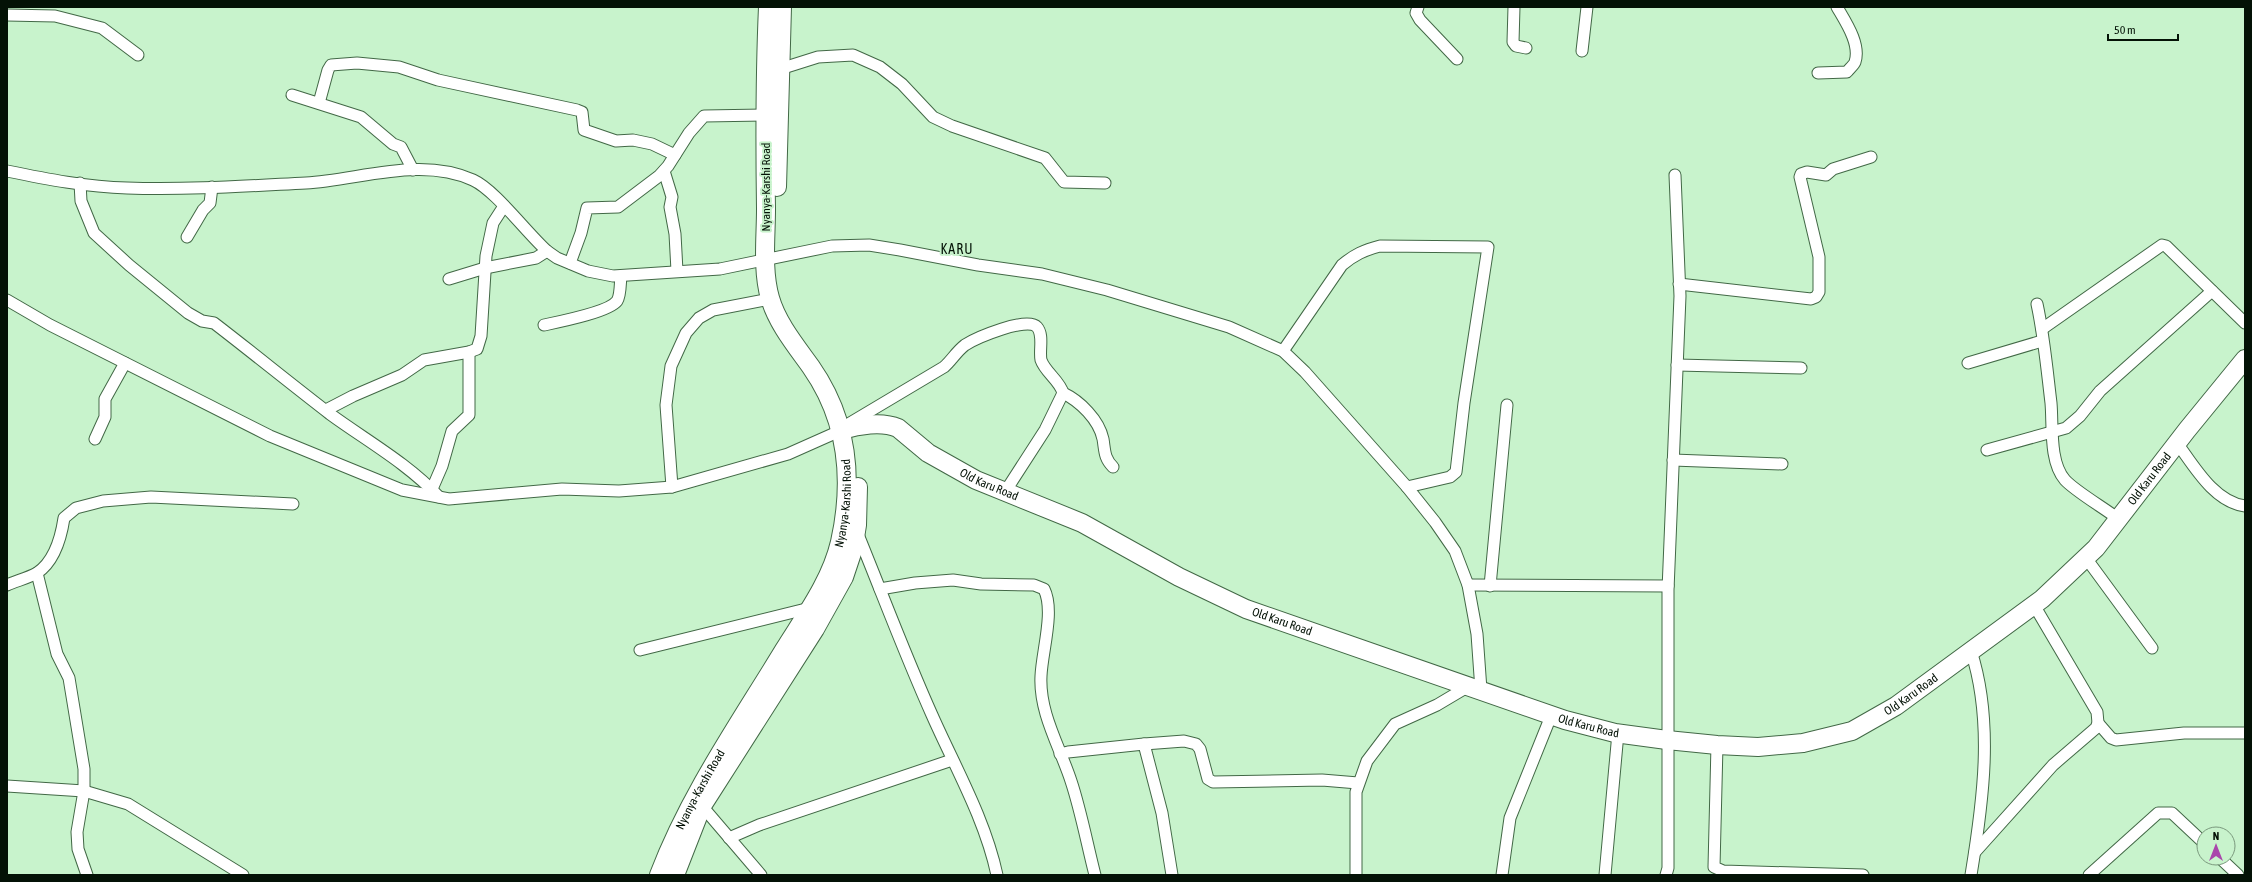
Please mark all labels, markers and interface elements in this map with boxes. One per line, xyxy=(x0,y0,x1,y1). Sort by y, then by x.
scale bar xyxy=(2108,16,2178,42)
text: 50 m xyxy=(2114,23,2136,37)
street label: Nyanya-Karshi Road xyxy=(759,143,773,231)
district label: KARU xyxy=(941,241,973,257)
street label: Old Karu Road xyxy=(2125,450,2174,508)
street label: Nyanya-Karshi Road xyxy=(832,458,854,549)
street label: Old Karu Road xyxy=(957,465,1020,503)
street label: Old Karu Road xyxy=(1250,605,1314,638)
street label: Old Karu Road xyxy=(1882,671,1941,718)
street label: Old Karu Road xyxy=(1556,711,1620,740)
street label: Nyanya-Karshi Road xyxy=(673,747,728,832)
north arrow xyxy=(2196,826,2236,866)
text: N xyxy=(2213,830,2219,842)

